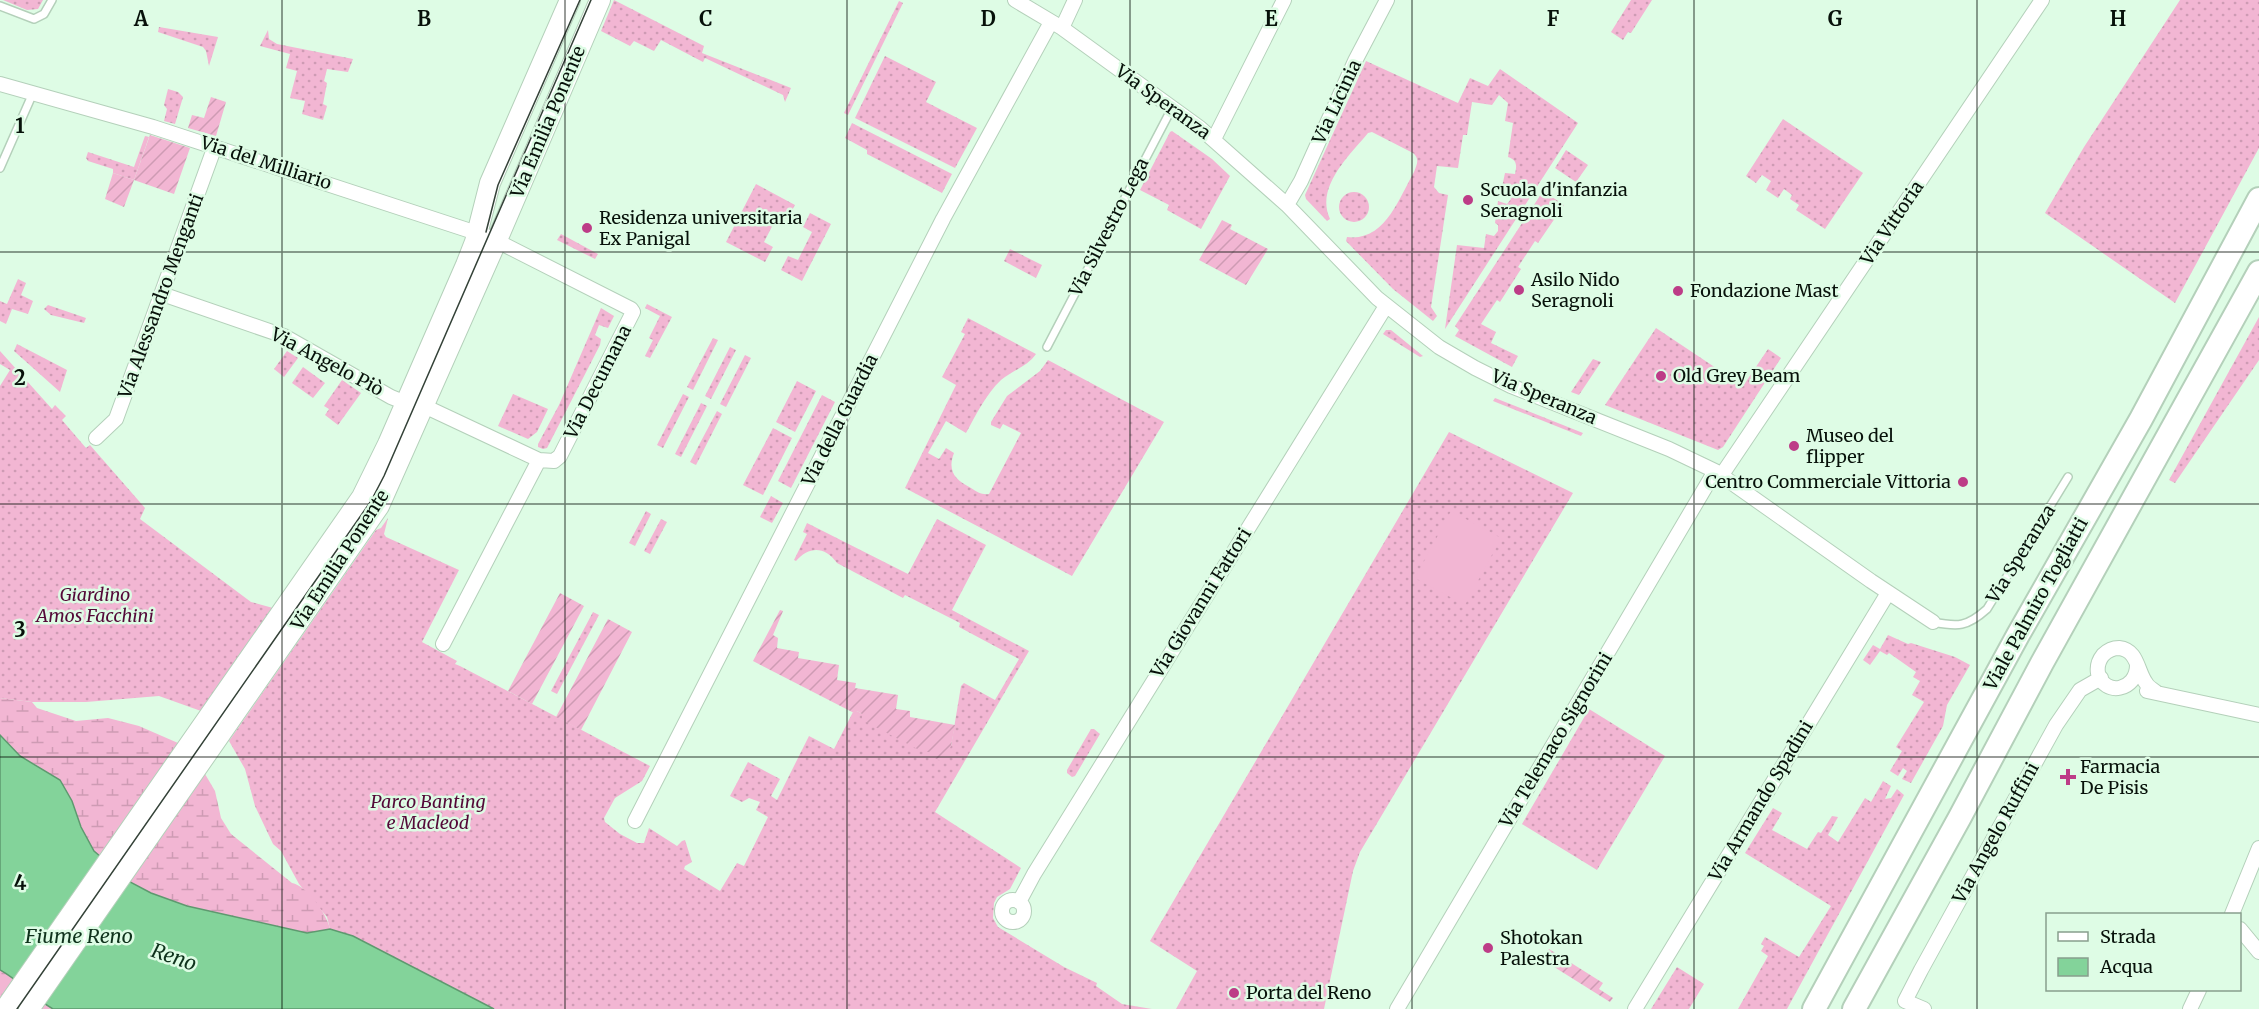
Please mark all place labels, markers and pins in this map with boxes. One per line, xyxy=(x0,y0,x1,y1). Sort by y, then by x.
place label: Scuola d'infanzia Seragnoli xyxy=(1480,178,1628,222)
marker: Scuola d'infanzia Seragnoli xyxy=(1461,193,1475,207)
place label: Residenza universitaria Ex Panigal xyxy=(599,206,803,250)
marker: Residenza universitaria Ex Panigal xyxy=(580,221,594,235)
place label: Asilo Nido Seragnoli xyxy=(1530,268,1619,312)
place label: Fondazione Mast xyxy=(1690,279,1838,302)
marker: Asilo Nido Seragnoli xyxy=(1512,283,1526,297)
marker: Fondazione Mast xyxy=(1671,284,1685,298)
place label: Old Grey Beam xyxy=(1673,364,1801,387)
marker: Old Grey Beam xyxy=(1654,369,1668,383)
place label: Museo del flipper xyxy=(1806,424,1894,468)
marker: Museo del flipper xyxy=(1787,439,1801,453)
place label: Centro Commerciale Vittoria xyxy=(1705,470,1951,493)
marker: Centro Commerciale Vittoria xyxy=(1956,475,1970,489)
place label: Farmacia De Pisis xyxy=(2080,755,2160,799)
marker: Farmacia De Pisis xyxy=(2061,770,2075,784)
place label: Shotokan Palestra xyxy=(1500,926,1583,970)
marker: Shotokan Palestra xyxy=(1481,941,1495,955)
place label: Porta del Reno xyxy=(1246,981,1371,1004)
marker: Porta del Reno xyxy=(1227,986,1241,1000)

